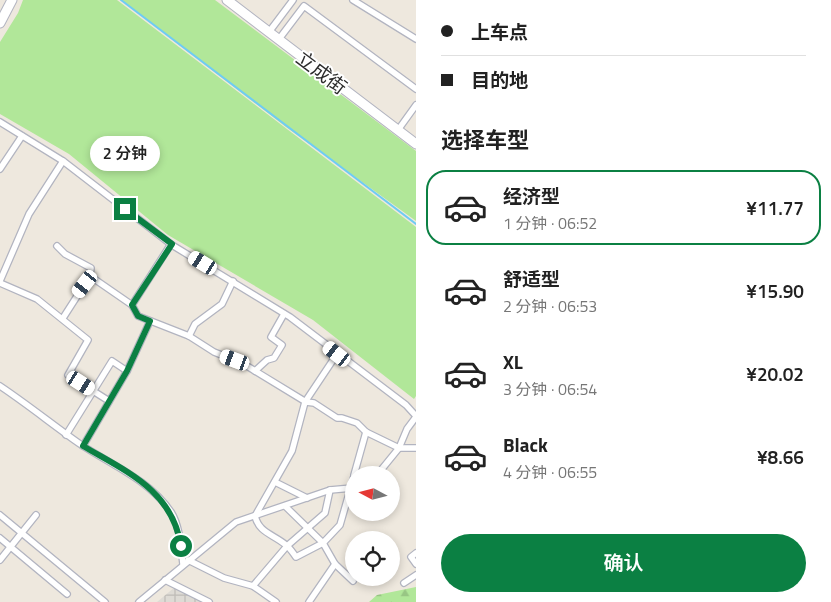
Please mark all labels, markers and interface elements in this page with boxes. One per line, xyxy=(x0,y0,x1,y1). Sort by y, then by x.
text: 上车点 xyxy=(471,17,528,46)
street label: 立成街 xyxy=(291,43,353,101)
text: 目的地 xyxy=(471,65,528,94)
text: 选择车型 xyxy=(441,123,529,157)
callout: 2 分钟 xyxy=(90,136,160,172)
text: 2 分钟 xyxy=(103,141,147,165)
text: 经济型 xyxy=(503,181,560,210)
icon: car xyxy=(443,185,488,230)
text: ¥11.77 xyxy=(746,193,804,222)
route end xyxy=(114,198,136,220)
text: 1 分钟 · 06:52 xyxy=(503,211,597,235)
car xyxy=(186,249,219,277)
text: 舒适型 xyxy=(503,264,560,293)
car xyxy=(69,268,100,300)
icon: car xyxy=(443,268,488,313)
text: ¥15.90 xyxy=(746,276,804,305)
text: 2 分钟 · 06:53 xyxy=(503,294,597,318)
car xyxy=(320,339,353,369)
text: XL xyxy=(503,347,523,376)
car xyxy=(218,348,251,372)
icon: car xyxy=(443,351,488,396)
text: ¥20.02 xyxy=(746,359,804,388)
car xyxy=(64,369,97,397)
text: 3 分钟 · 06:54 xyxy=(503,377,597,401)
text: Black xyxy=(503,430,548,459)
icon: car xyxy=(443,434,488,479)
text: ¥8.66 xyxy=(757,442,804,471)
text: 4 分钟 · 06:55 xyxy=(503,460,597,484)
north arrow xyxy=(345,466,400,521)
map controls xyxy=(345,466,400,586)
button: locate xyxy=(345,531,400,586)
button: 确认 xyxy=(441,534,806,592)
route start xyxy=(170,535,192,557)

